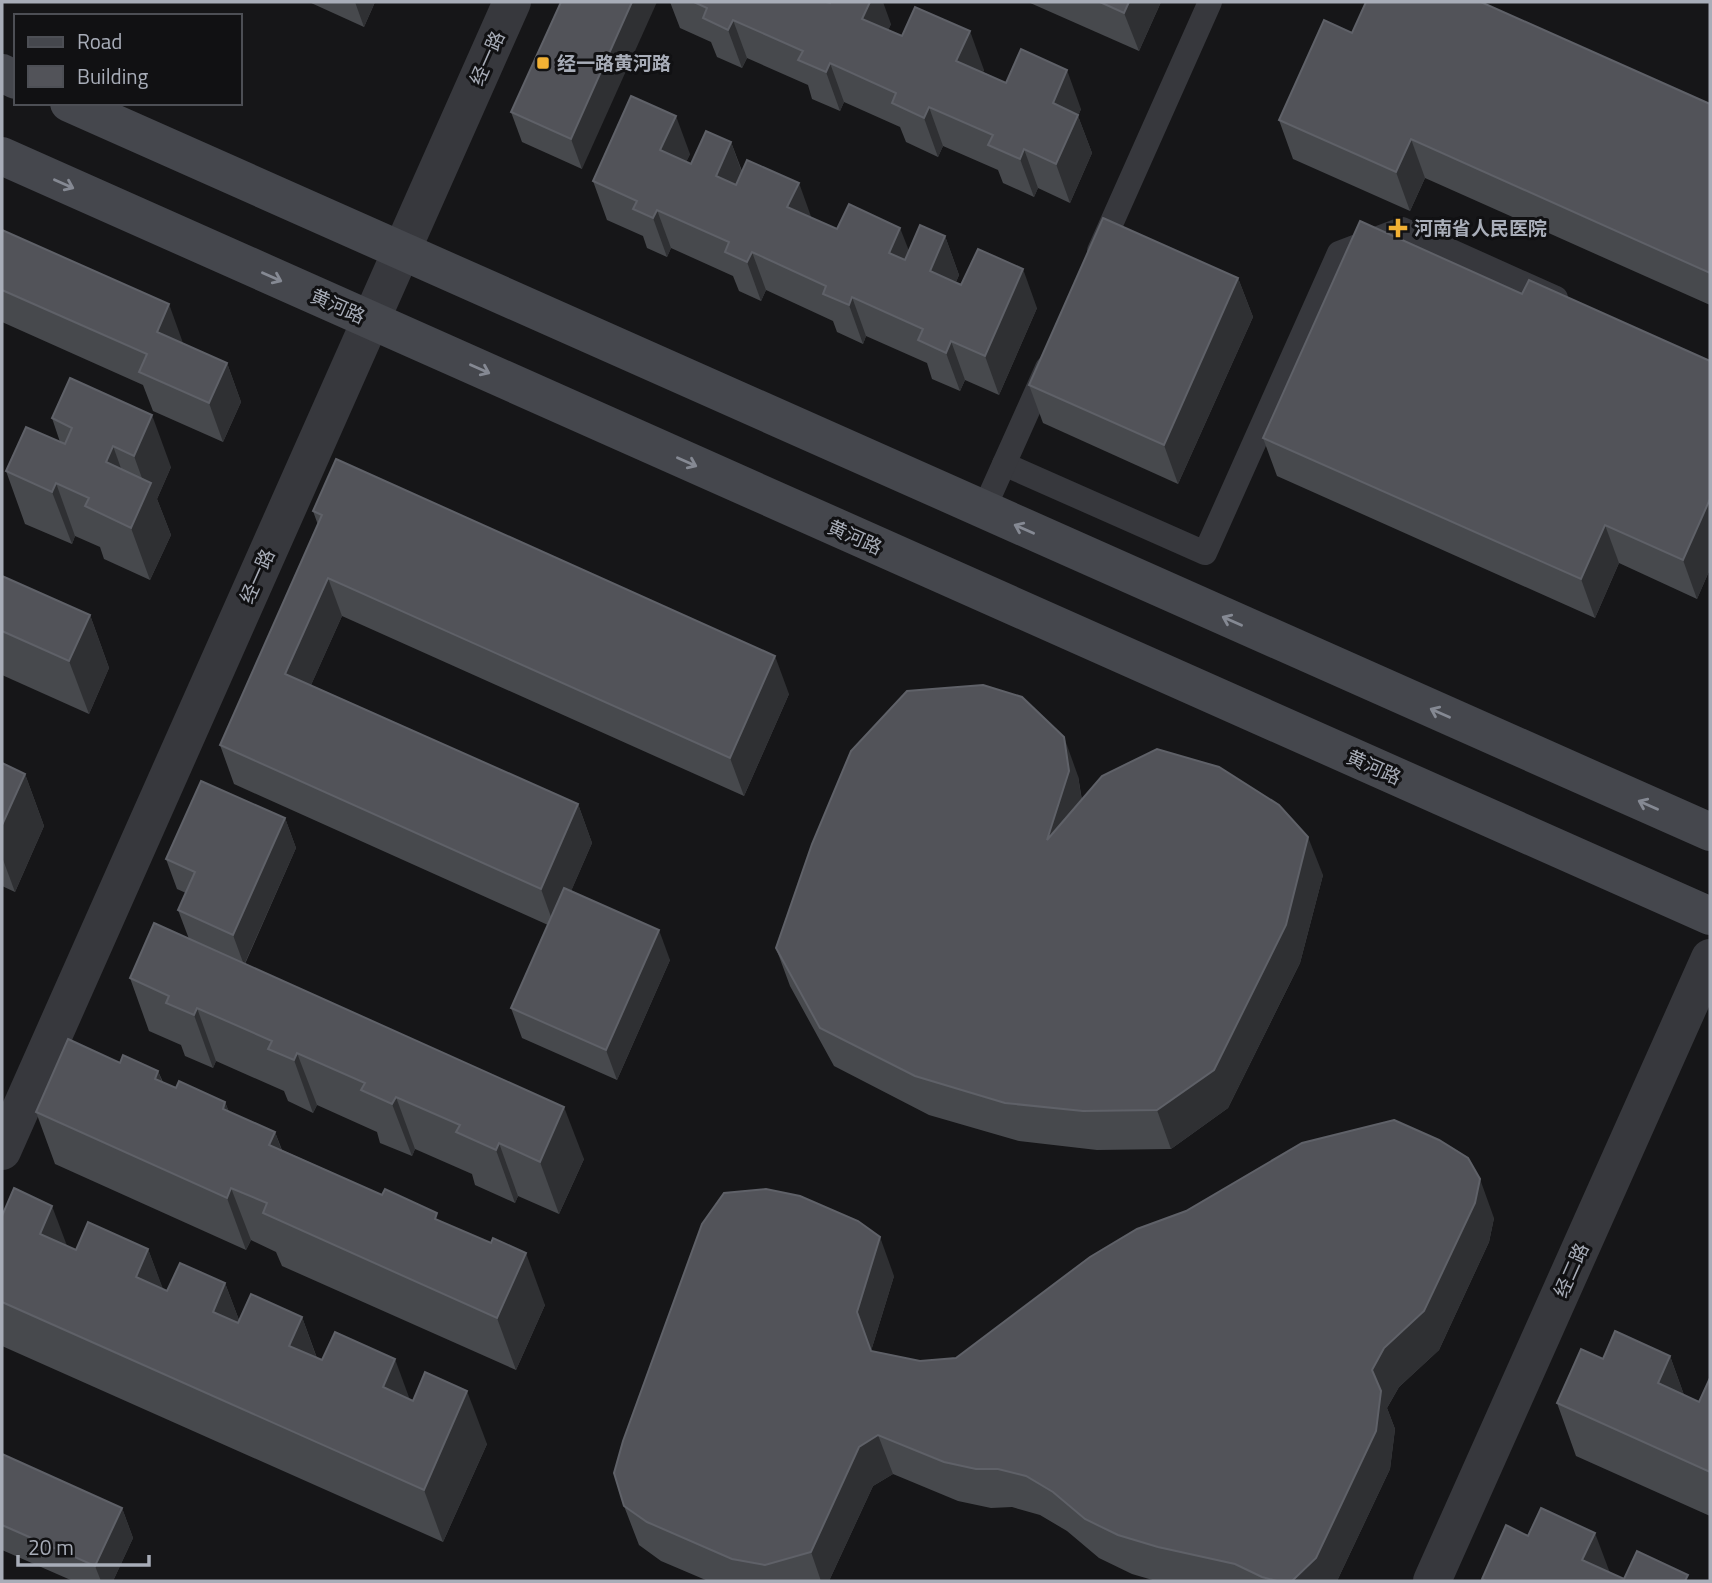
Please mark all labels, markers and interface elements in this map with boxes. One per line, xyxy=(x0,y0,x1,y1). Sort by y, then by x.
legend xyxy=(14,14,242,105)
text: Road xyxy=(77,25,122,57)
street label: 经一路 xyxy=(462,26,511,90)
place label: 经一路黄河路 xyxy=(557,48,671,77)
marker: 经一路黄河路 xyxy=(535,55,551,71)
text: Building xyxy=(77,60,149,92)
one-way arrow xyxy=(53,178,74,191)
place label: 河南省人民医院 xyxy=(1414,213,1547,242)
marker: 河南省人民医院 xyxy=(1388,218,1408,238)
one-way arrow xyxy=(261,271,282,284)
street label: 黄河路 xyxy=(306,281,370,330)
one-way arrow xyxy=(468,363,490,376)
one-way arrow xyxy=(676,456,697,469)
street label: 黄河路 xyxy=(823,512,887,561)
one-way arrow xyxy=(1013,522,1035,535)
street label: 经一路 xyxy=(232,544,281,608)
one-way arrow xyxy=(1221,614,1243,627)
one-way arrow xyxy=(1430,706,1451,719)
street label: 黄河路 xyxy=(1342,742,1406,791)
one-way arrow xyxy=(1638,798,1659,811)
street label: 经二路 xyxy=(1546,1238,1595,1302)
scale bar xyxy=(18,1524,149,1568)
text: 20 m xyxy=(28,1531,74,1563)

